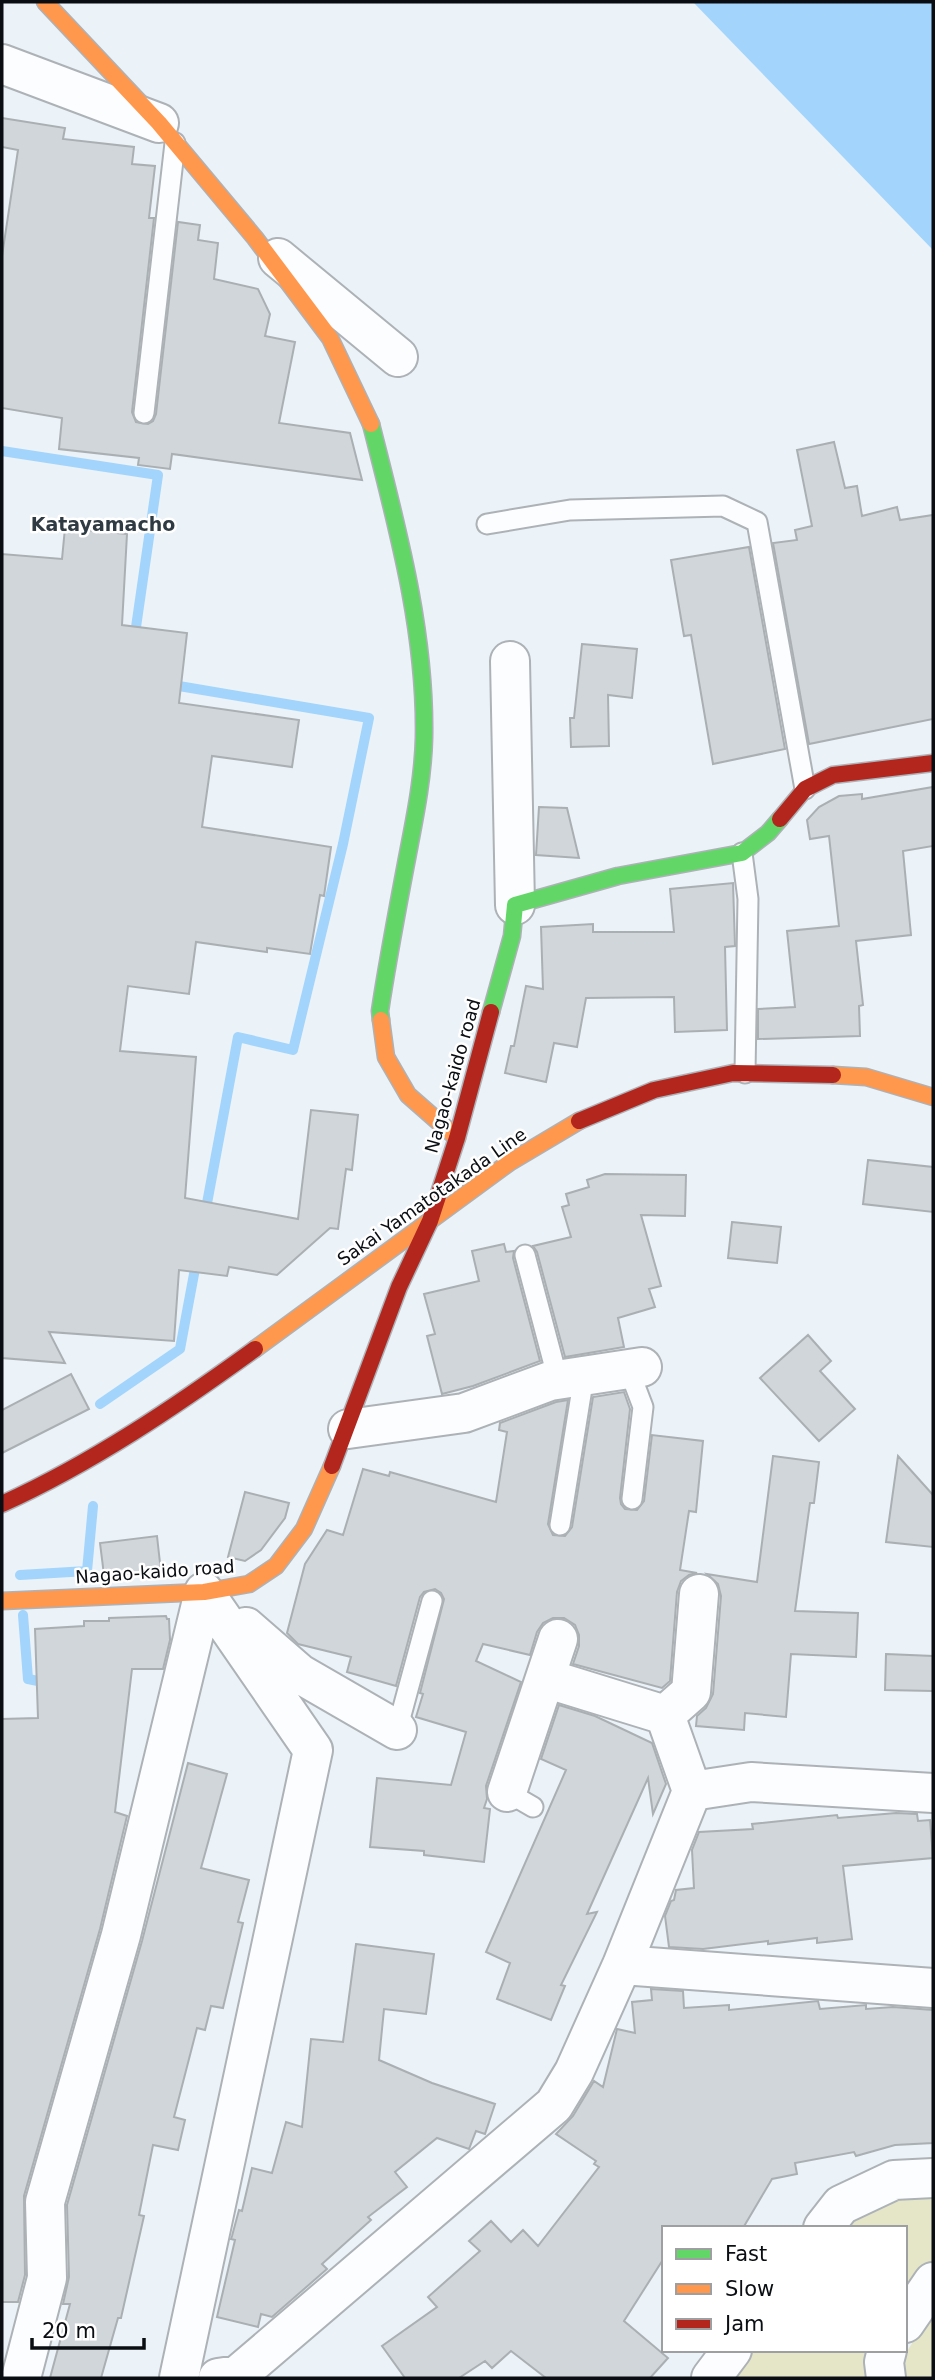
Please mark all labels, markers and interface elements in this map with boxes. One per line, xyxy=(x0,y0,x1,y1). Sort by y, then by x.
district label: Katayamacho xyxy=(31,513,175,535)
street label: Nagao-kaido road xyxy=(420,996,485,1155)
street label: Sakai Yamatotakada Line xyxy=(333,1123,530,1270)
street label: Nagao-kaido road xyxy=(75,1555,235,1588)
legend xyxy=(662,2226,907,2352)
text: Fast xyxy=(725,2242,767,2266)
text: Slow xyxy=(725,2277,774,2301)
scale bar xyxy=(32,2306,144,2350)
text: Jam xyxy=(723,2312,765,2336)
text: 20 m xyxy=(42,2319,96,2343)

